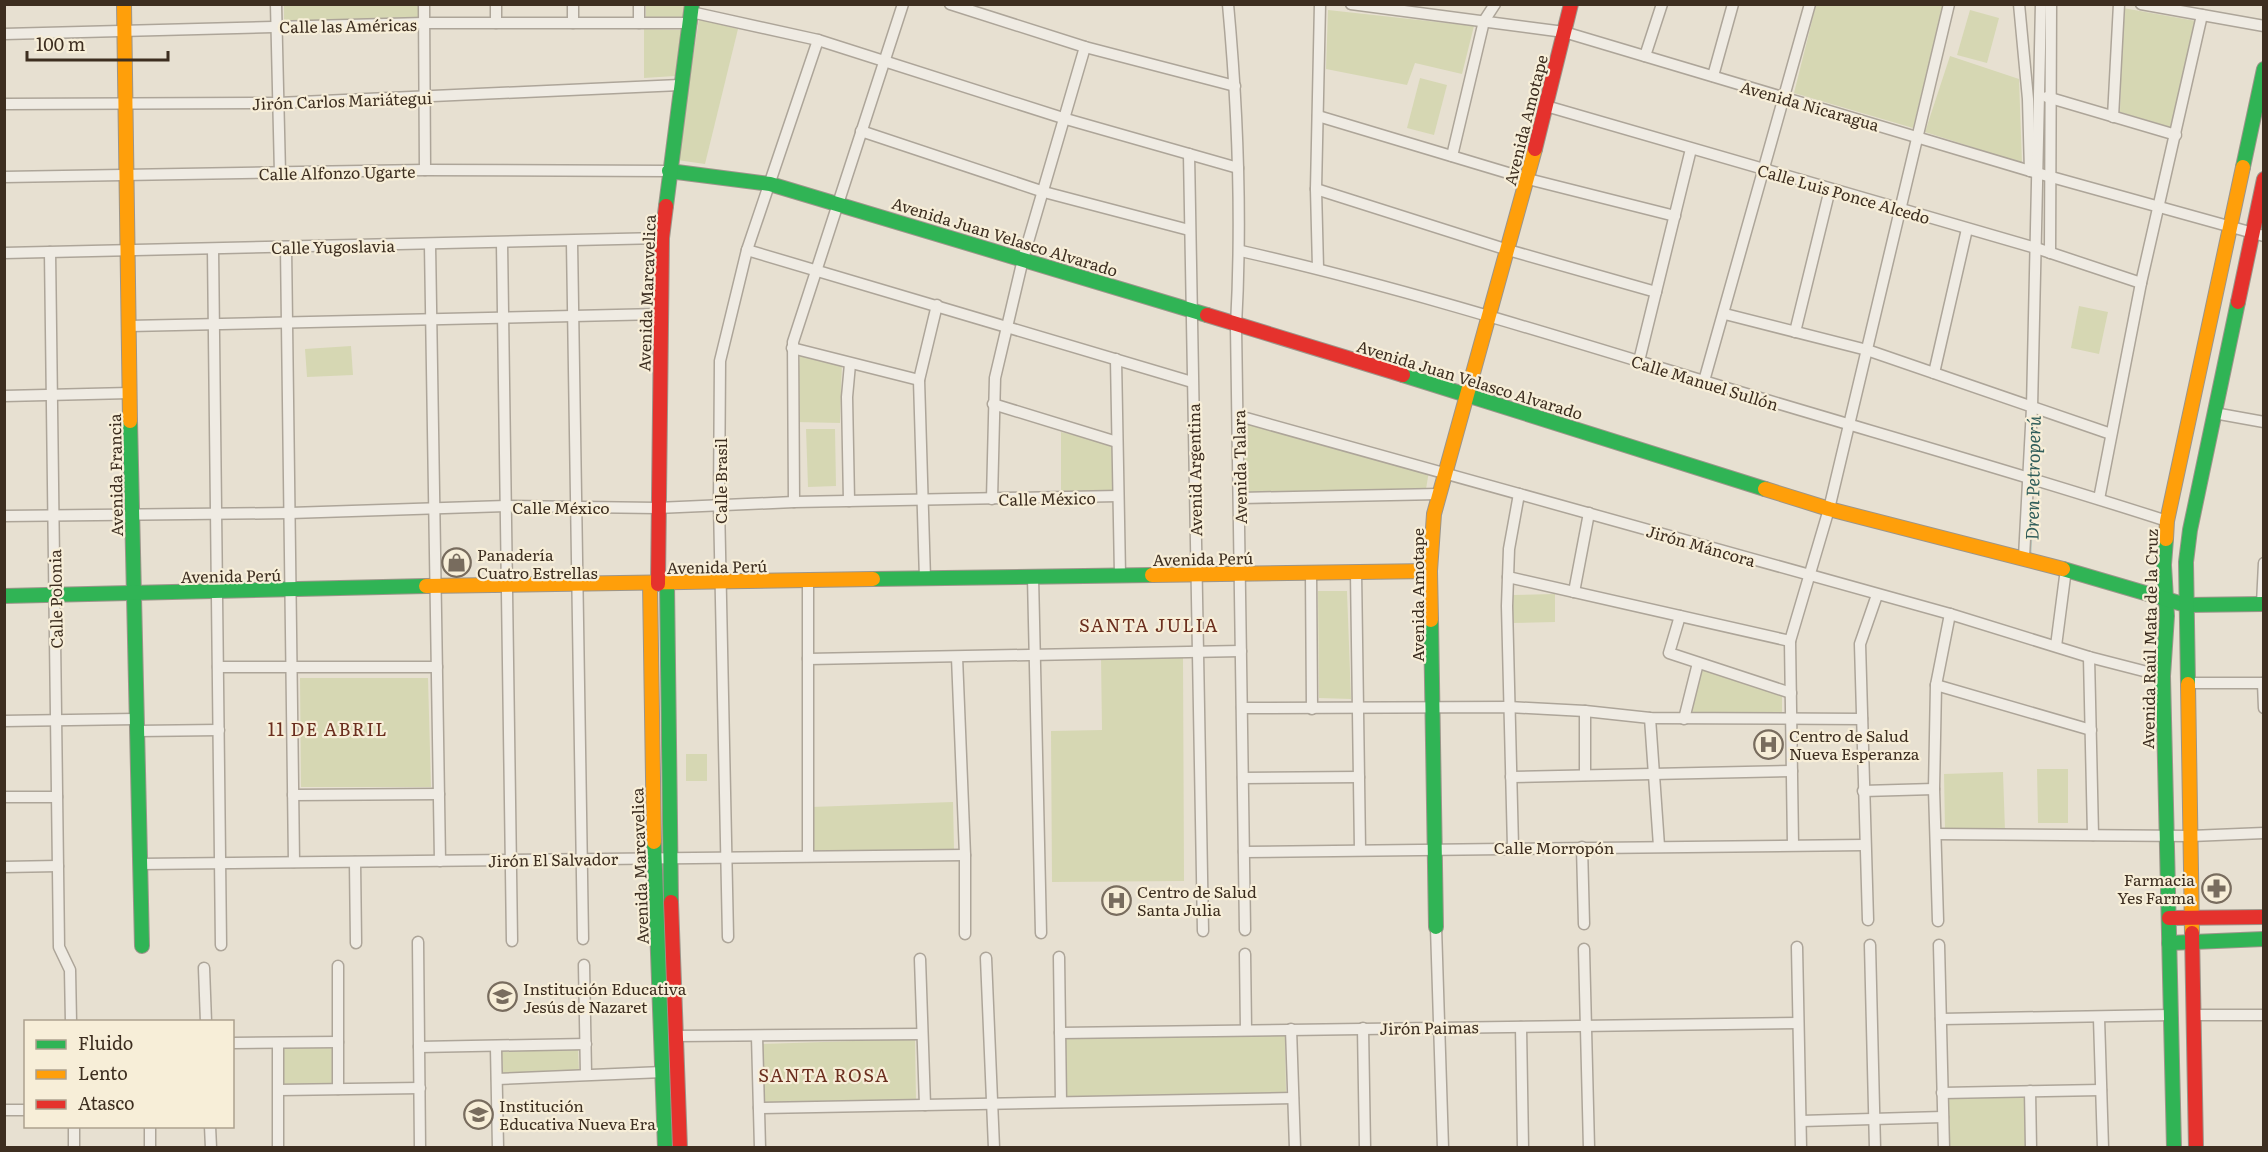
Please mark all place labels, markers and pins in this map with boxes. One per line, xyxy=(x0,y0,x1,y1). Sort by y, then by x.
place label: Panadería Cuatro Estrellas xyxy=(477,542,598,584)
shop icon: Panadería Cuatro Estrellas xyxy=(440,547,472,579)
place label: Centro de Salud Nueva Esperanza xyxy=(1789,723,1920,765)
hospital icon: Centro de Salud Nueva Esperanza xyxy=(1752,728,1784,760)
place label: Farmacia Yes Farma xyxy=(2117,867,2195,909)
pharmacy icon: Farmacia Yes Farma xyxy=(2200,872,2232,904)
place label: Centro de Salud Santa Julia xyxy=(1137,879,1257,921)
hospital icon: Centro de Salud Santa Julia xyxy=(1100,884,1132,916)
place label: Institución Educativa Jesús de Nazaret xyxy=(523,976,687,1018)
school or university icon: Institución Educativa Jesús de Nazaret xyxy=(486,981,518,1013)
place label: Institución Educativa Nueva Era xyxy=(499,1093,656,1135)
school or university icon: Institución Educativa Nueva Era xyxy=(462,1098,494,1130)

